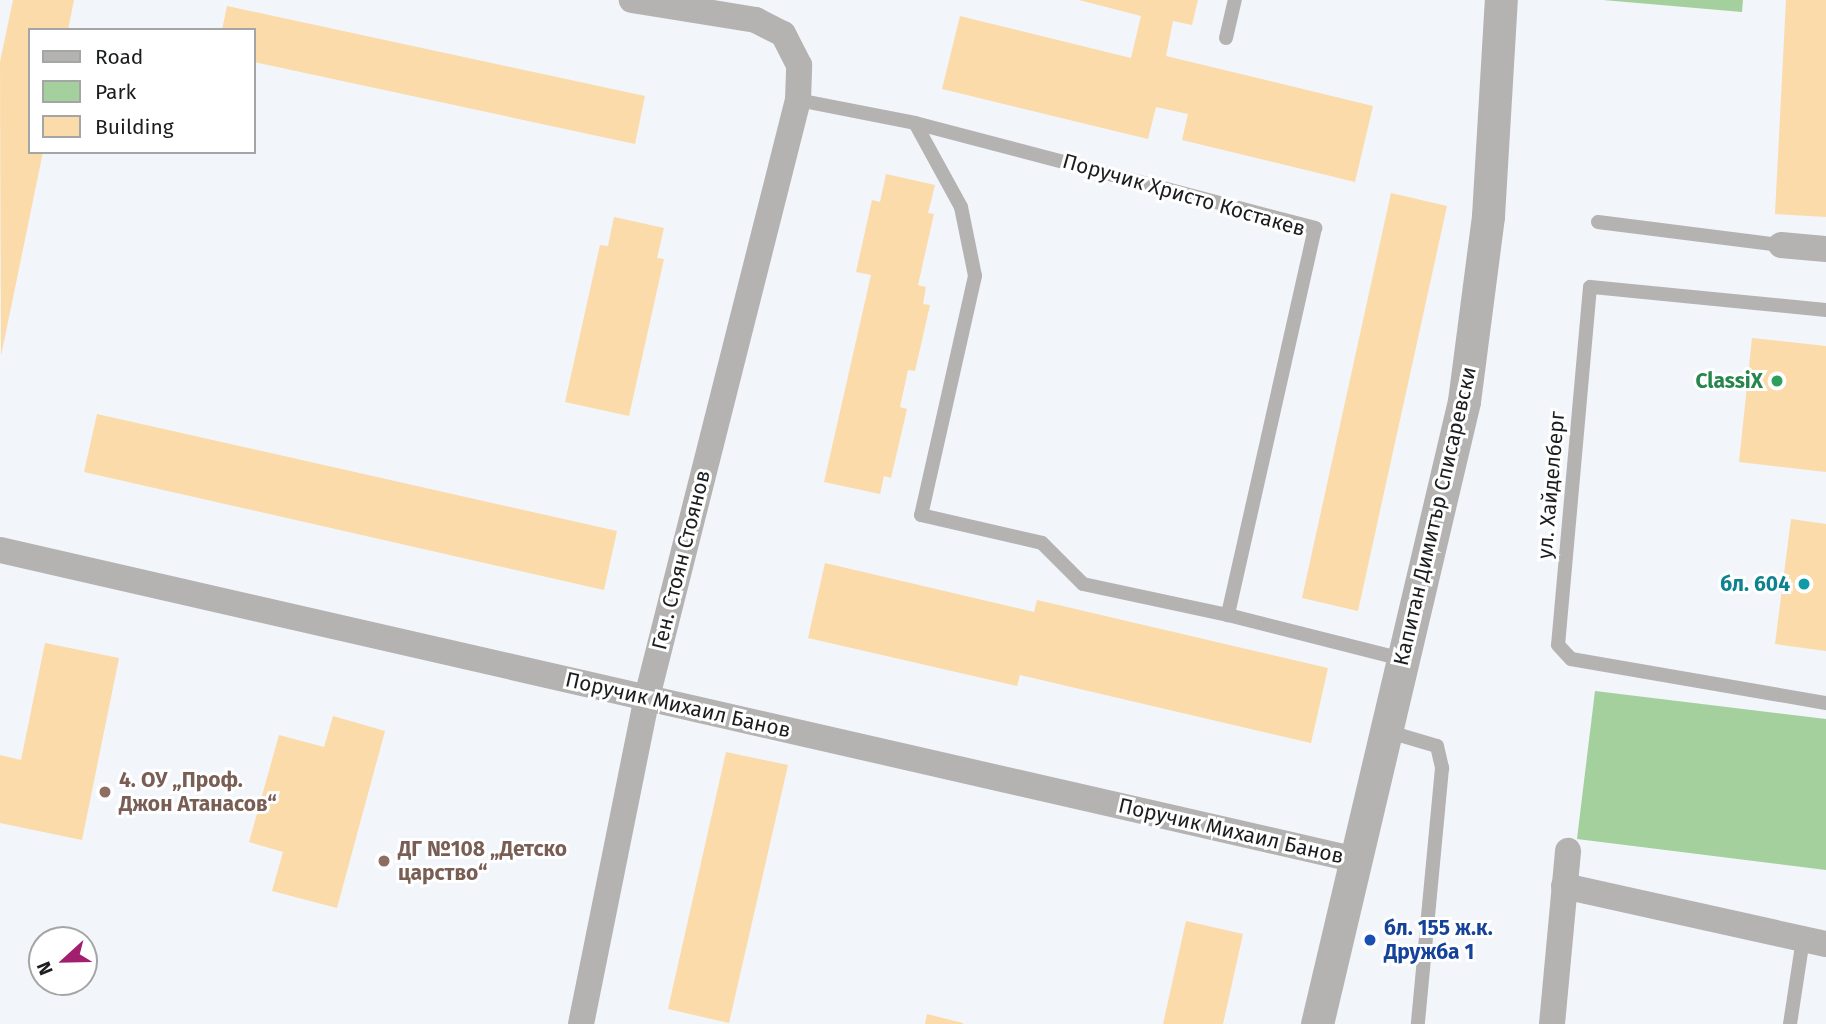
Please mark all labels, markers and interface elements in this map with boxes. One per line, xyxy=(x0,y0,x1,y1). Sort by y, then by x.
legend xyxy=(28,28,256,154)
text: Road xyxy=(95,44,143,70)
text: Park xyxy=(95,79,136,105)
text: Building xyxy=(95,114,174,140)
street label: Поручик Христо Костакев xyxy=(1060,148,1308,242)
street label: Капитан Димитър Списаревски xyxy=(1388,364,1482,668)
place label: ClassiX xyxy=(1695,368,1763,394)
marker: ClassiX xyxy=(1769,373,1785,389)
street label: ул. Хайделберг xyxy=(1532,410,1570,560)
street label: Ген. Стоян Стоянов xyxy=(646,468,716,652)
place label: бл. 604 xyxy=(1720,571,1790,597)
marker: бл. 604 xyxy=(1796,576,1812,592)
street label: Поручик Михаил Банов xyxy=(563,667,793,743)
place label: 4. ОУ „Проф. Джон Атанасов“ xyxy=(119,767,277,817)
marker: 4. ОУ „Проф. Джон Атанасов“ xyxy=(97,784,113,800)
street label: Поручик Михаил Банов xyxy=(1116,793,1346,869)
place label: ДГ №108 „Детско царство“ xyxy=(398,836,567,886)
marker: ДГ №108 „Детско царство“ xyxy=(376,853,392,869)
place label: бл. 155 ж.к. Дружба 1 xyxy=(1384,915,1493,965)
north arrow xyxy=(28,926,98,996)
marker: бл. 155 ж.к. Дружба 1 xyxy=(1362,932,1378,948)
text: N xyxy=(32,958,58,978)

